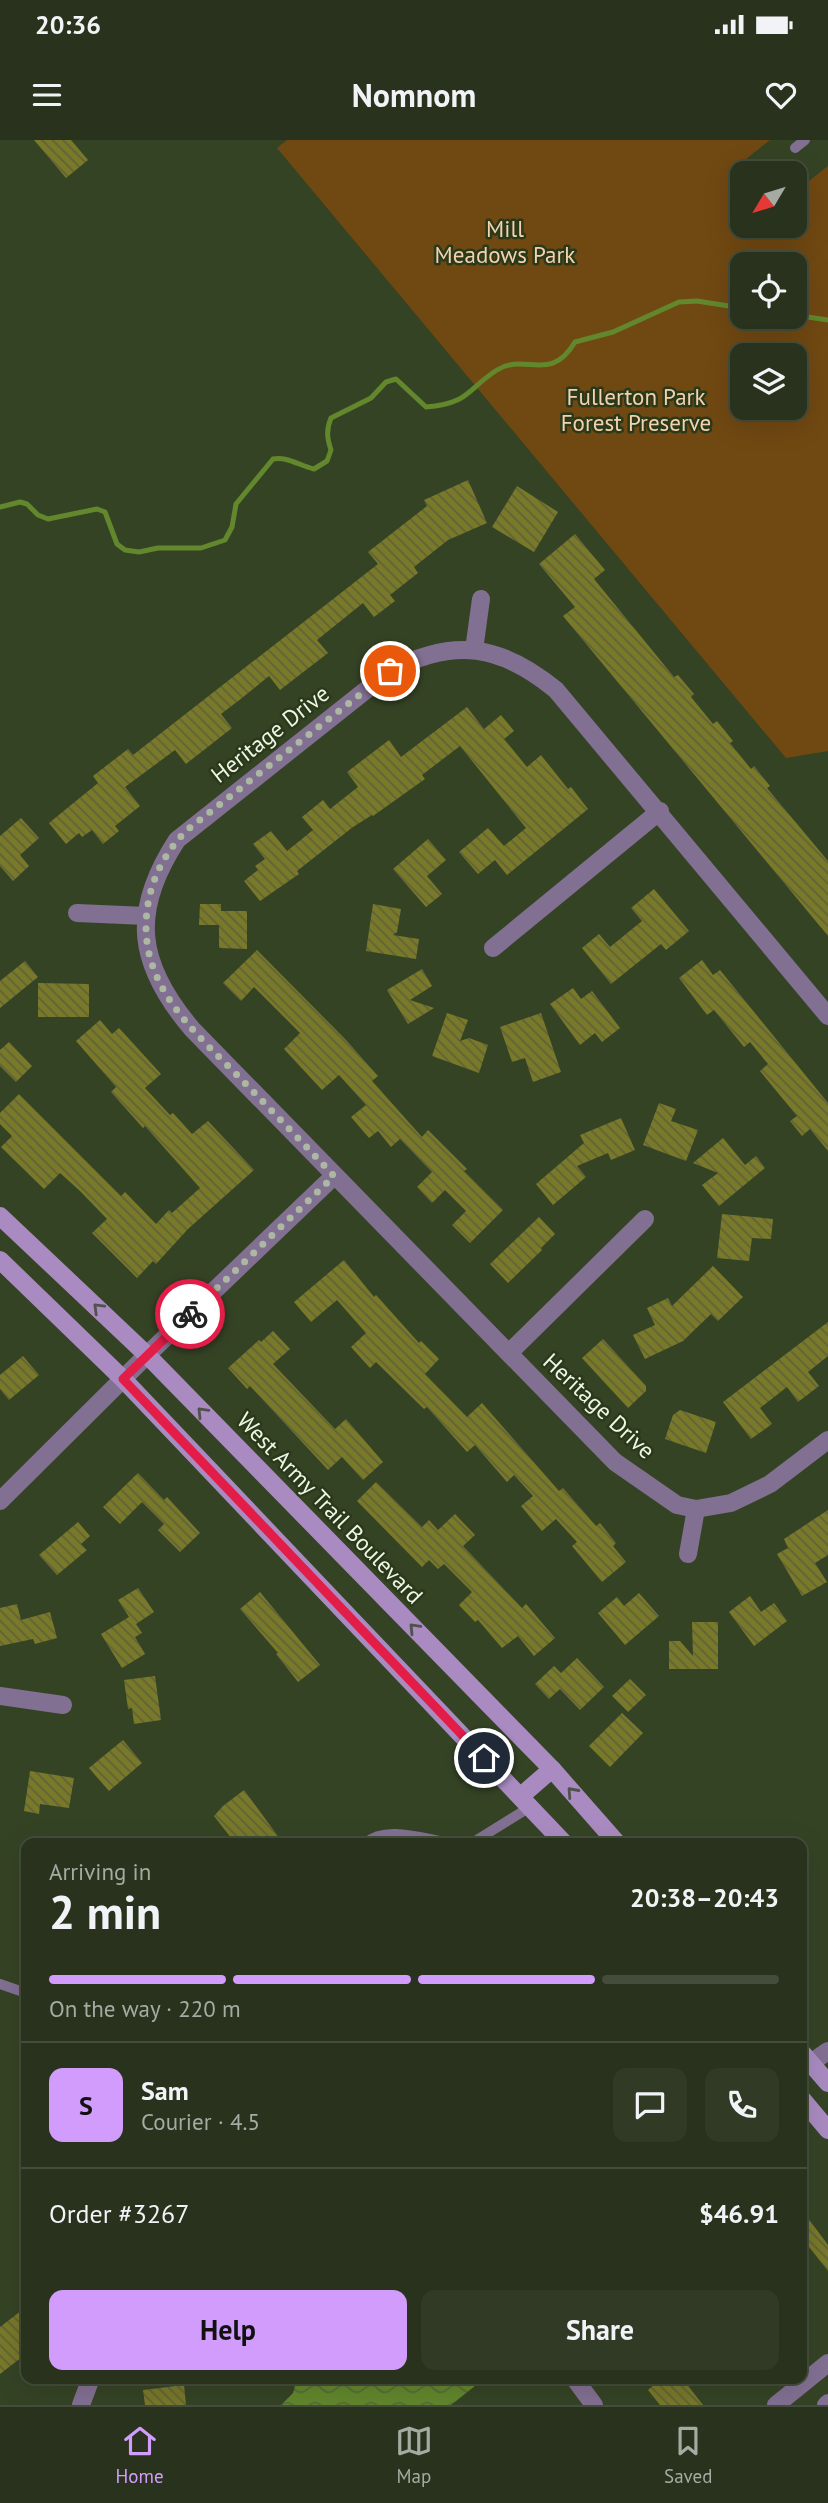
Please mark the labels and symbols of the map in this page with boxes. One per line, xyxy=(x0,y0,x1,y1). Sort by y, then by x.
north arrow xyxy=(730,161,807,238)
park label: Mill Meadows Park xyxy=(435,214,575,269)
park label: Fullerton Park Forest Preserve xyxy=(561,382,711,437)
pin xyxy=(360,641,420,701)
street label: Heritage Drive xyxy=(205,678,335,789)
courier xyxy=(155,1279,225,1349)
one-way arrow xyxy=(93,1303,106,1316)
street label: Heritage Drive xyxy=(538,1347,661,1465)
street label: West Army Trail Boulevard xyxy=(231,1406,429,1610)
one-way arrow xyxy=(198,1408,211,1421)
one-way arrow xyxy=(409,1623,422,1636)
pin xyxy=(454,1728,514,1788)
one-way arrow xyxy=(568,1787,580,1800)

